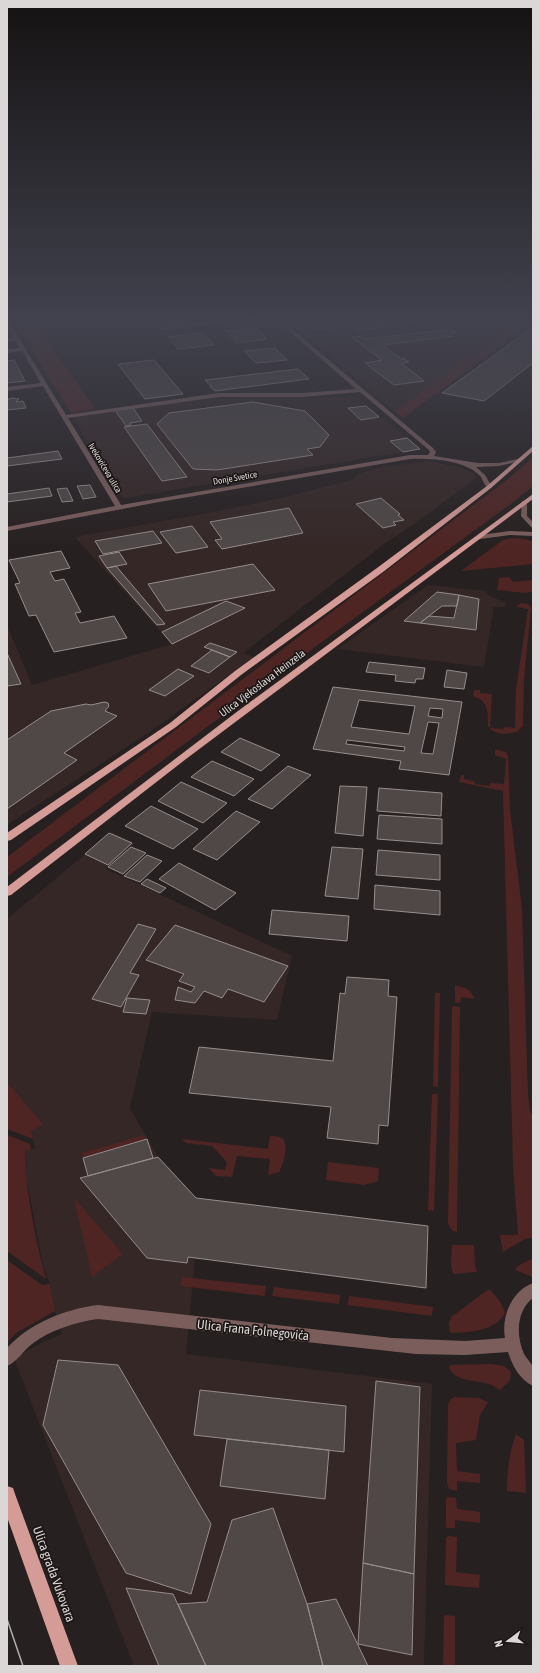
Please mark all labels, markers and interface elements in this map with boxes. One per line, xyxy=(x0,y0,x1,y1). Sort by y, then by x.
street label: Ivekovićeva ulica xyxy=(86,441,124,495)
street label: Donje Svetice xyxy=(212,469,258,487)
street label: Ulica Vjekoslava Heinzela xyxy=(217,647,307,719)
street label: Ulica Frana Folnegovića xyxy=(196,1317,310,1343)
street label: Ulica grada Vukovara xyxy=(30,1524,78,1624)
north arrow xyxy=(488,1621,528,1661)
text: N xyxy=(492,1639,505,1649)

